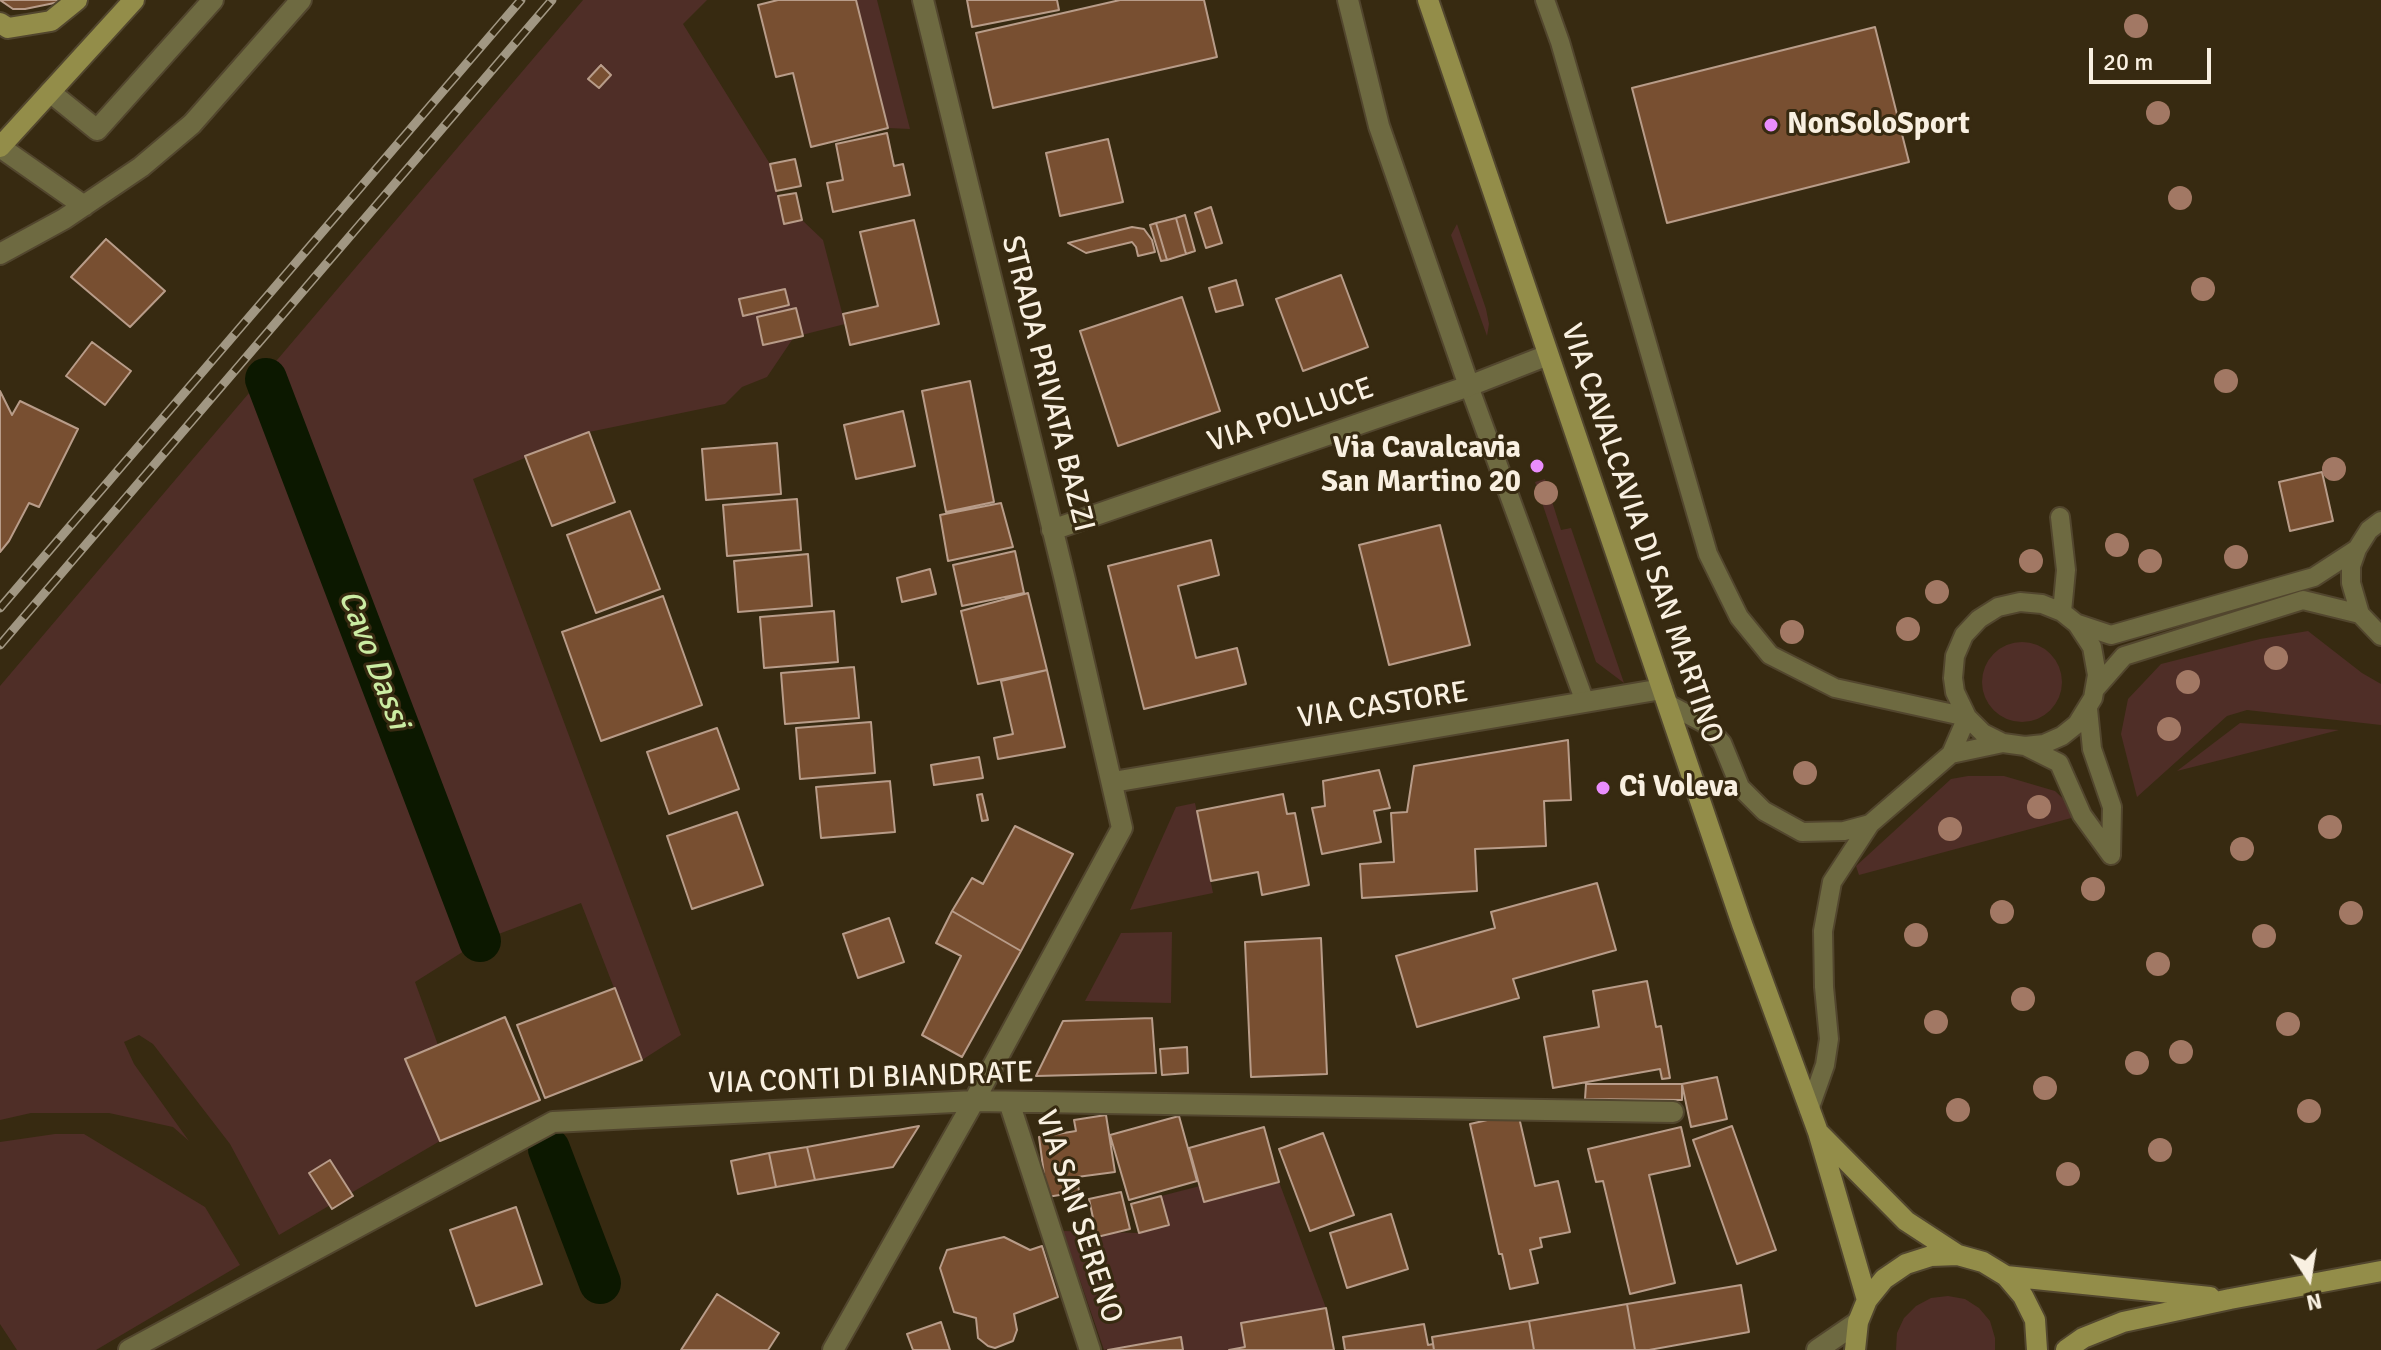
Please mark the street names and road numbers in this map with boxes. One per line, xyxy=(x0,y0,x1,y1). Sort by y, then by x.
street label: STRADA PRIVATA BAZZI xyxy=(993,232,1101,536)
street label: VIA CAVALCAVIA DI SAN MARTINO xyxy=(1552,319,1730,749)
street label: VIA POLLUCE xyxy=(1203,371,1379,461)
street label: VIA CASTORE xyxy=(1295,675,1471,737)
street label: VIA CONTI DI BIANDRATE xyxy=(708,1055,1034,1103)
street label: VIA SAN SERENO xyxy=(1027,1106,1129,1328)

